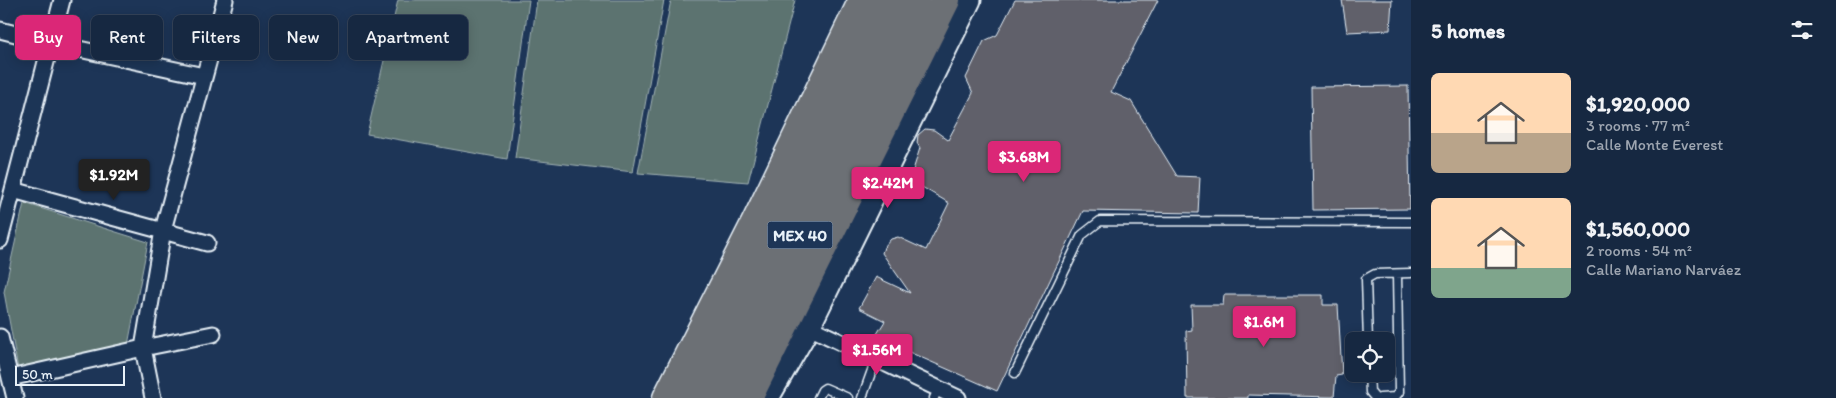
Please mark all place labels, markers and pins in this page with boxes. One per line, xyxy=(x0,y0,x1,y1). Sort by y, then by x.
pin: $3.68M xyxy=(983,140,1065,183)
pin: $1.92M xyxy=(73,158,155,201)
pin: $2.42M xyxy=(847,166,929,209)
pin: $1.6M xyxy=(1229,306,1299,348)
pin: $1.56M xyxy=(836,334,918,376)

